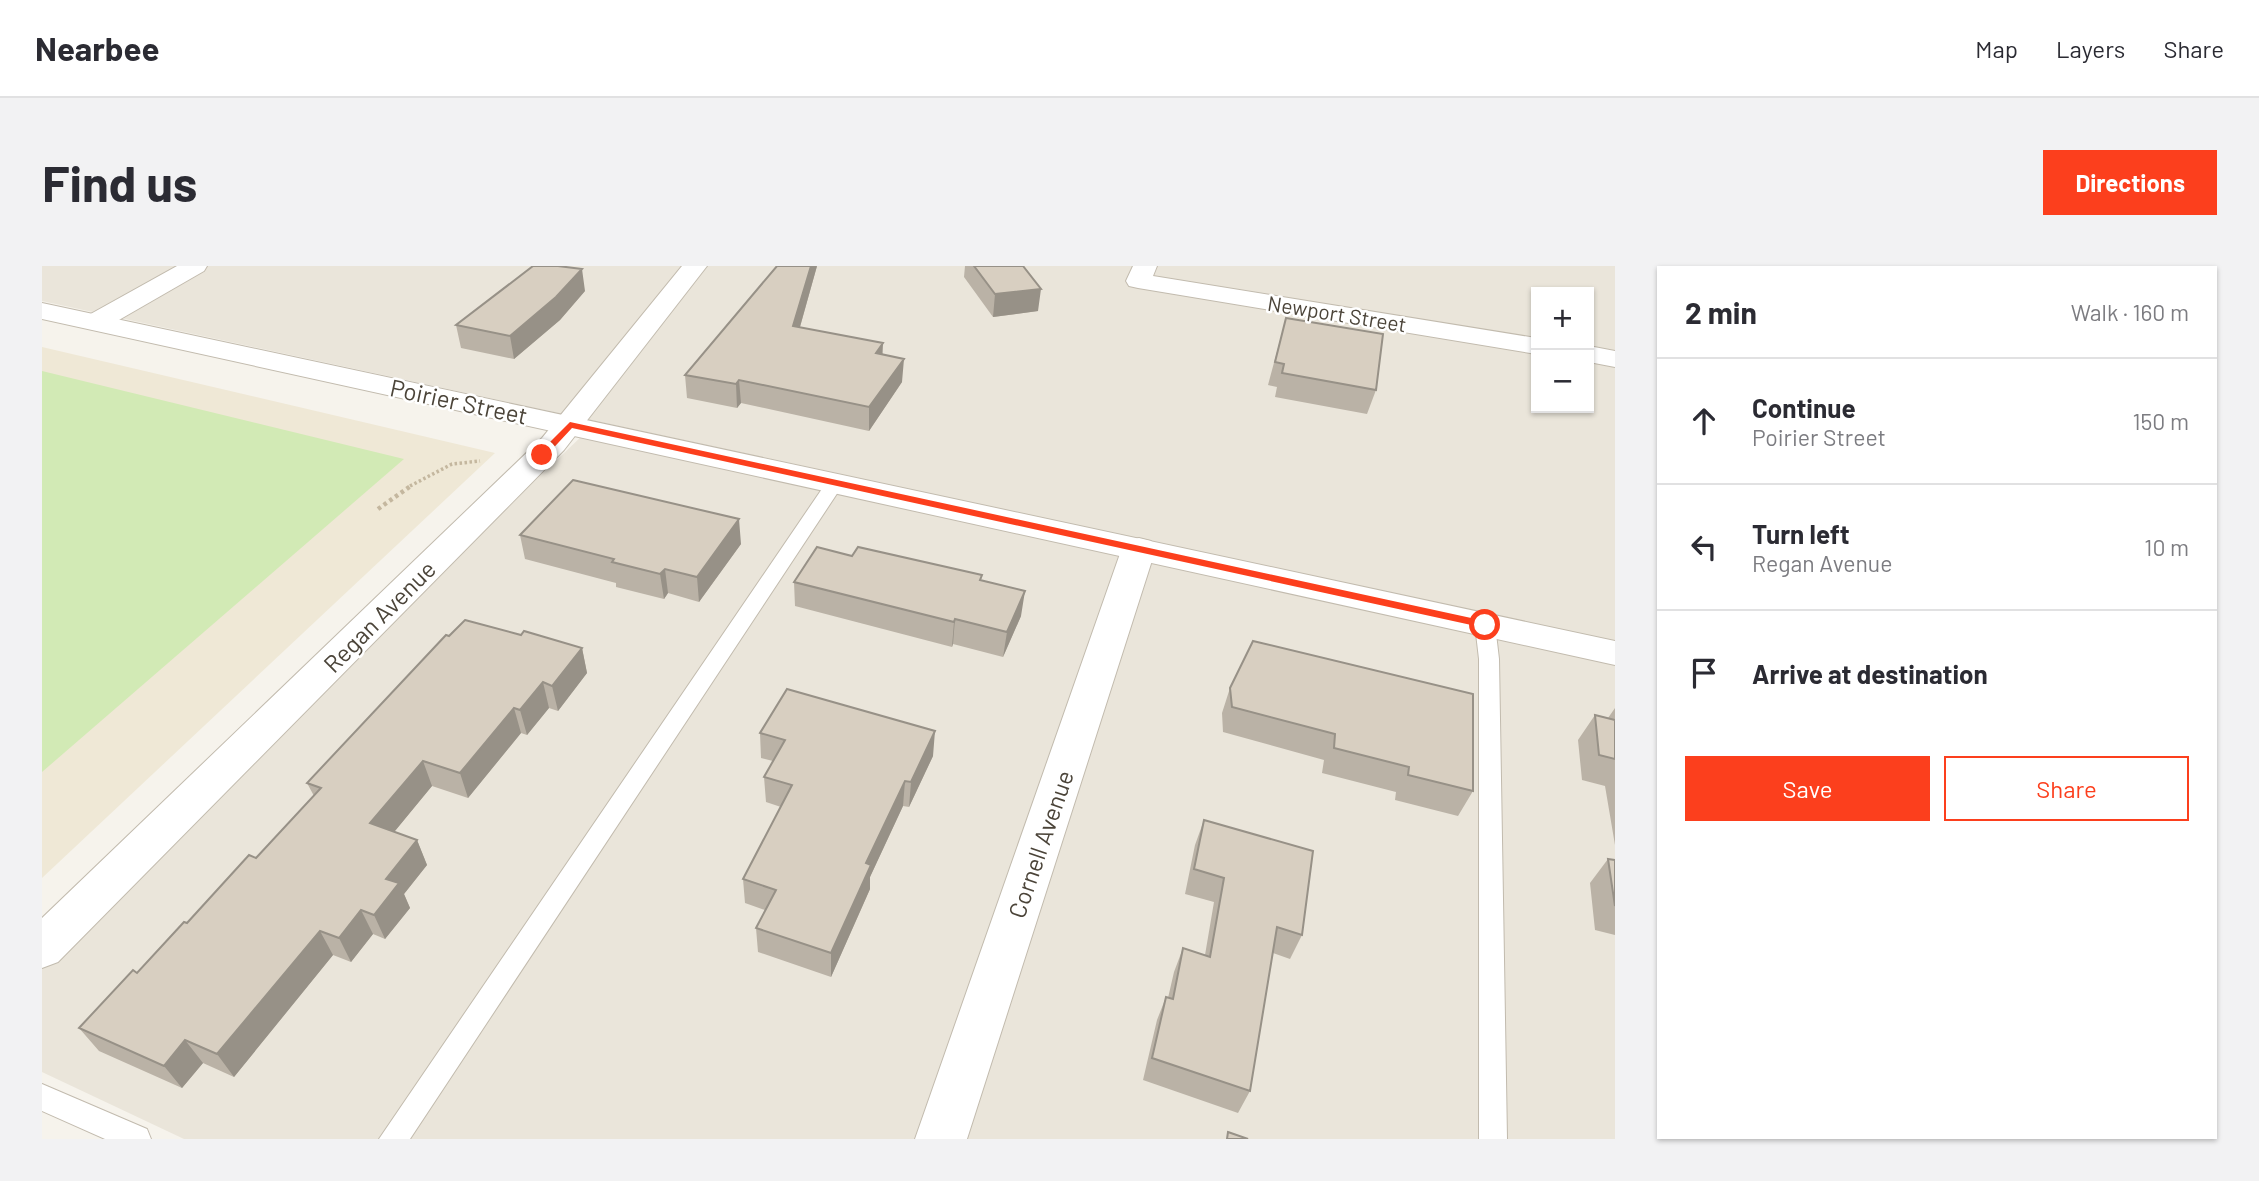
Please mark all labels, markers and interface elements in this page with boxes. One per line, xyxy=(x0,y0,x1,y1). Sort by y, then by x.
text: Nearbee xyxy=(35,28,159,68)
text: Map xyxy=(1975,34,2018,63)
text: Layers xyxy=(2056,34,2125,63)
text: Share xyxy=(2163,34,2224,63)
button: Directions xyxy=(2043,150,2217,215)
text: Find us xyxy=(42,153,197,212)
map controls xyxy=(1531,287,1594,413)
button: + xyxy=(1531,287,1594,350)
street label: Newport Street xyxy=(1266,290,1408,336)
text: 2 min xyxy=(1685,294,1757,330)
text: Walk · 160 m xyxy=(2071,298,2189,326)
button: − xyxy=(1531,350,1594,413)
street label: Poirier Street xyxy=(388,372,530,430)
text: Continue xyxy=(1752,392,1856,423)
icon: ahead xyxy=(1685,402,1723,440)
text: 150 m xyxy=(2133,407,2189,435)
text: Poirier Street xyxy=(1752,423,1886,451)
route end xyxy=(526,439,557,470)
text: Turn left xyxy=(1752,518,1850,549)
icon: left xyxy=(1685,528,1723,566)
text: 10 m xyxy=(2144,533,2189,561)
text: Regan Avenue xyxy=(1752,549,1892,577)
street label: Regan Avenue xyxy=(317,554,441,678)
route start xyxy=(1469,609,1500,640)
icon: arrive xyxy=(1685,654,1723,692)
text: Arrive at destination xyxy=(1752,658,1988,689)
button: Save xyxy=(1685,756,1930,821)
button: Share xyxy=(1944,756,2189,821)
street label: Cornell Avenue xyxy=(1001,766,1079,922)

